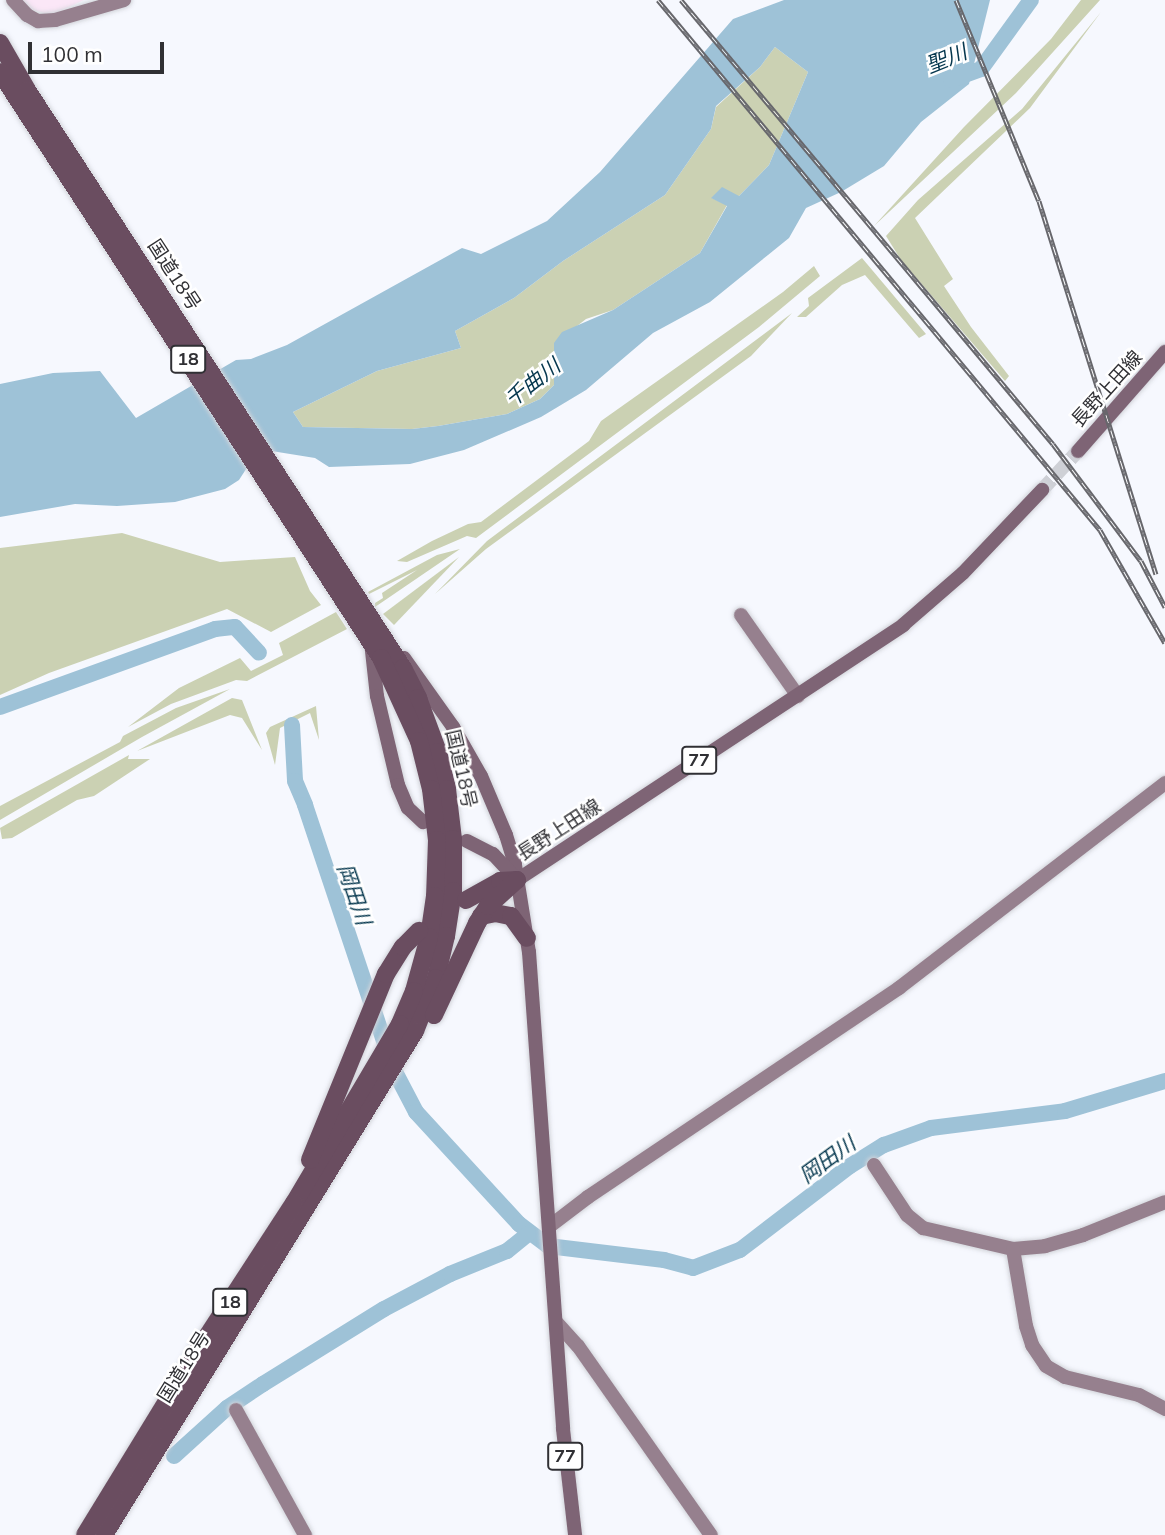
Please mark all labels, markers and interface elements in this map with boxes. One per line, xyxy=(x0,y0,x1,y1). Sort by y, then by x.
scale bar xyxy=(32,28,168,72)
water label: 聖川 xyxy=(922,38,970,78)
text: 100 m xyxy=(41,41,103,67)
street label: 国道18号 xyxy=(143,235,205,315)
road number: 18 xyxy=(169,344,207,374)
street label: 長野上田線 xyxy=(1067,346,1147,432)
water label: 千曲川 xyxy=(499,353,565,411)
street label: 国道18号 xyxy=(441,728,481,810)
road number: 77 xyxy=(680,746,718,774)
street label: 長野上田線 xyxy=(513,795,605,865)
water label: 岡田川 xyxy=(333,860,377,928)
water label: 岡田川 xyxy=(794,1130,860,1188)
road number: 18 xyxy=(211,1288,249,1316)
street label: 国道18号 xyxy=(153,1327,215,1407)
road number: 77 xyxy=(546,1442,584,1470)

